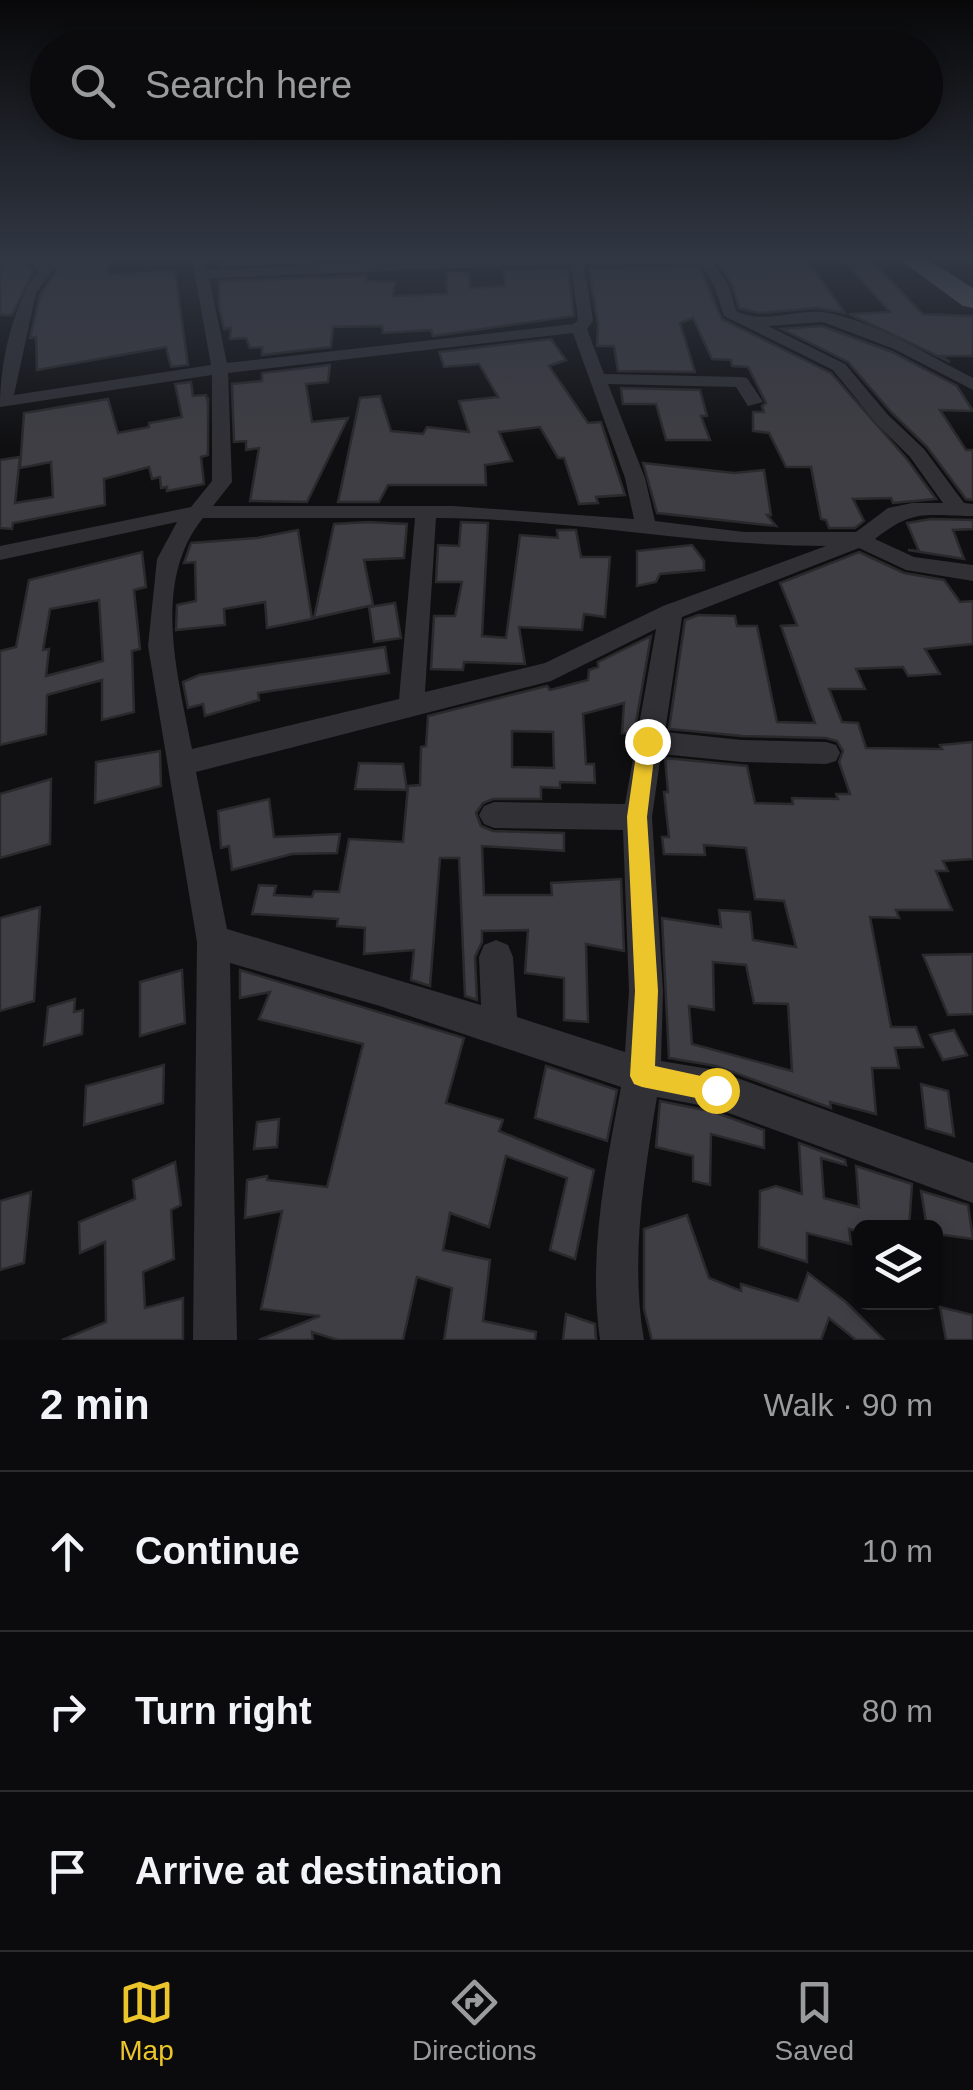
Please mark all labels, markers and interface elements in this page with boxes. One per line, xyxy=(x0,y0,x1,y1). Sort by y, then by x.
search box xyxy=(30,30,943,140)
icon: search xyxy=(65,58,120,113)
text: Search here xyxy=(145,64,352,106)
route end xyxy=(625,719,671,765)
route start xyxy=(694,1068,740,1114)
map controls xyxy=(853,1220,943,1310)
button: layers xyxy=(853,1220,943,1310)
text: 2 min xyxy=(40,1381,150,1428)
text: Walk · 90 m xyxy=(764,1387,933,1423)
icon: ahead xyxy=(40,1524,95,1579)
text: Continue xyxy=(135,1530,300,1572)
text: 10 m xyxy=(862,1533,933,1569)
icon: right xyxy=(40,1684,95,1739)
text: Turn right xyxy=(135,1690,312,1732)
text: 80 m xyxy=(862,1693,933,1729)
icon: arrive xyxy=(40,1844,95,1899)
text: Arrive at destination xyxy=(135,1850,502,1892)
tab: Map xyxy=(119,1975,174,2067)
tab: Directions xyxy=(412,1975,537,2067)
tab: Saved xyxy=(775,1975,854,2067)

